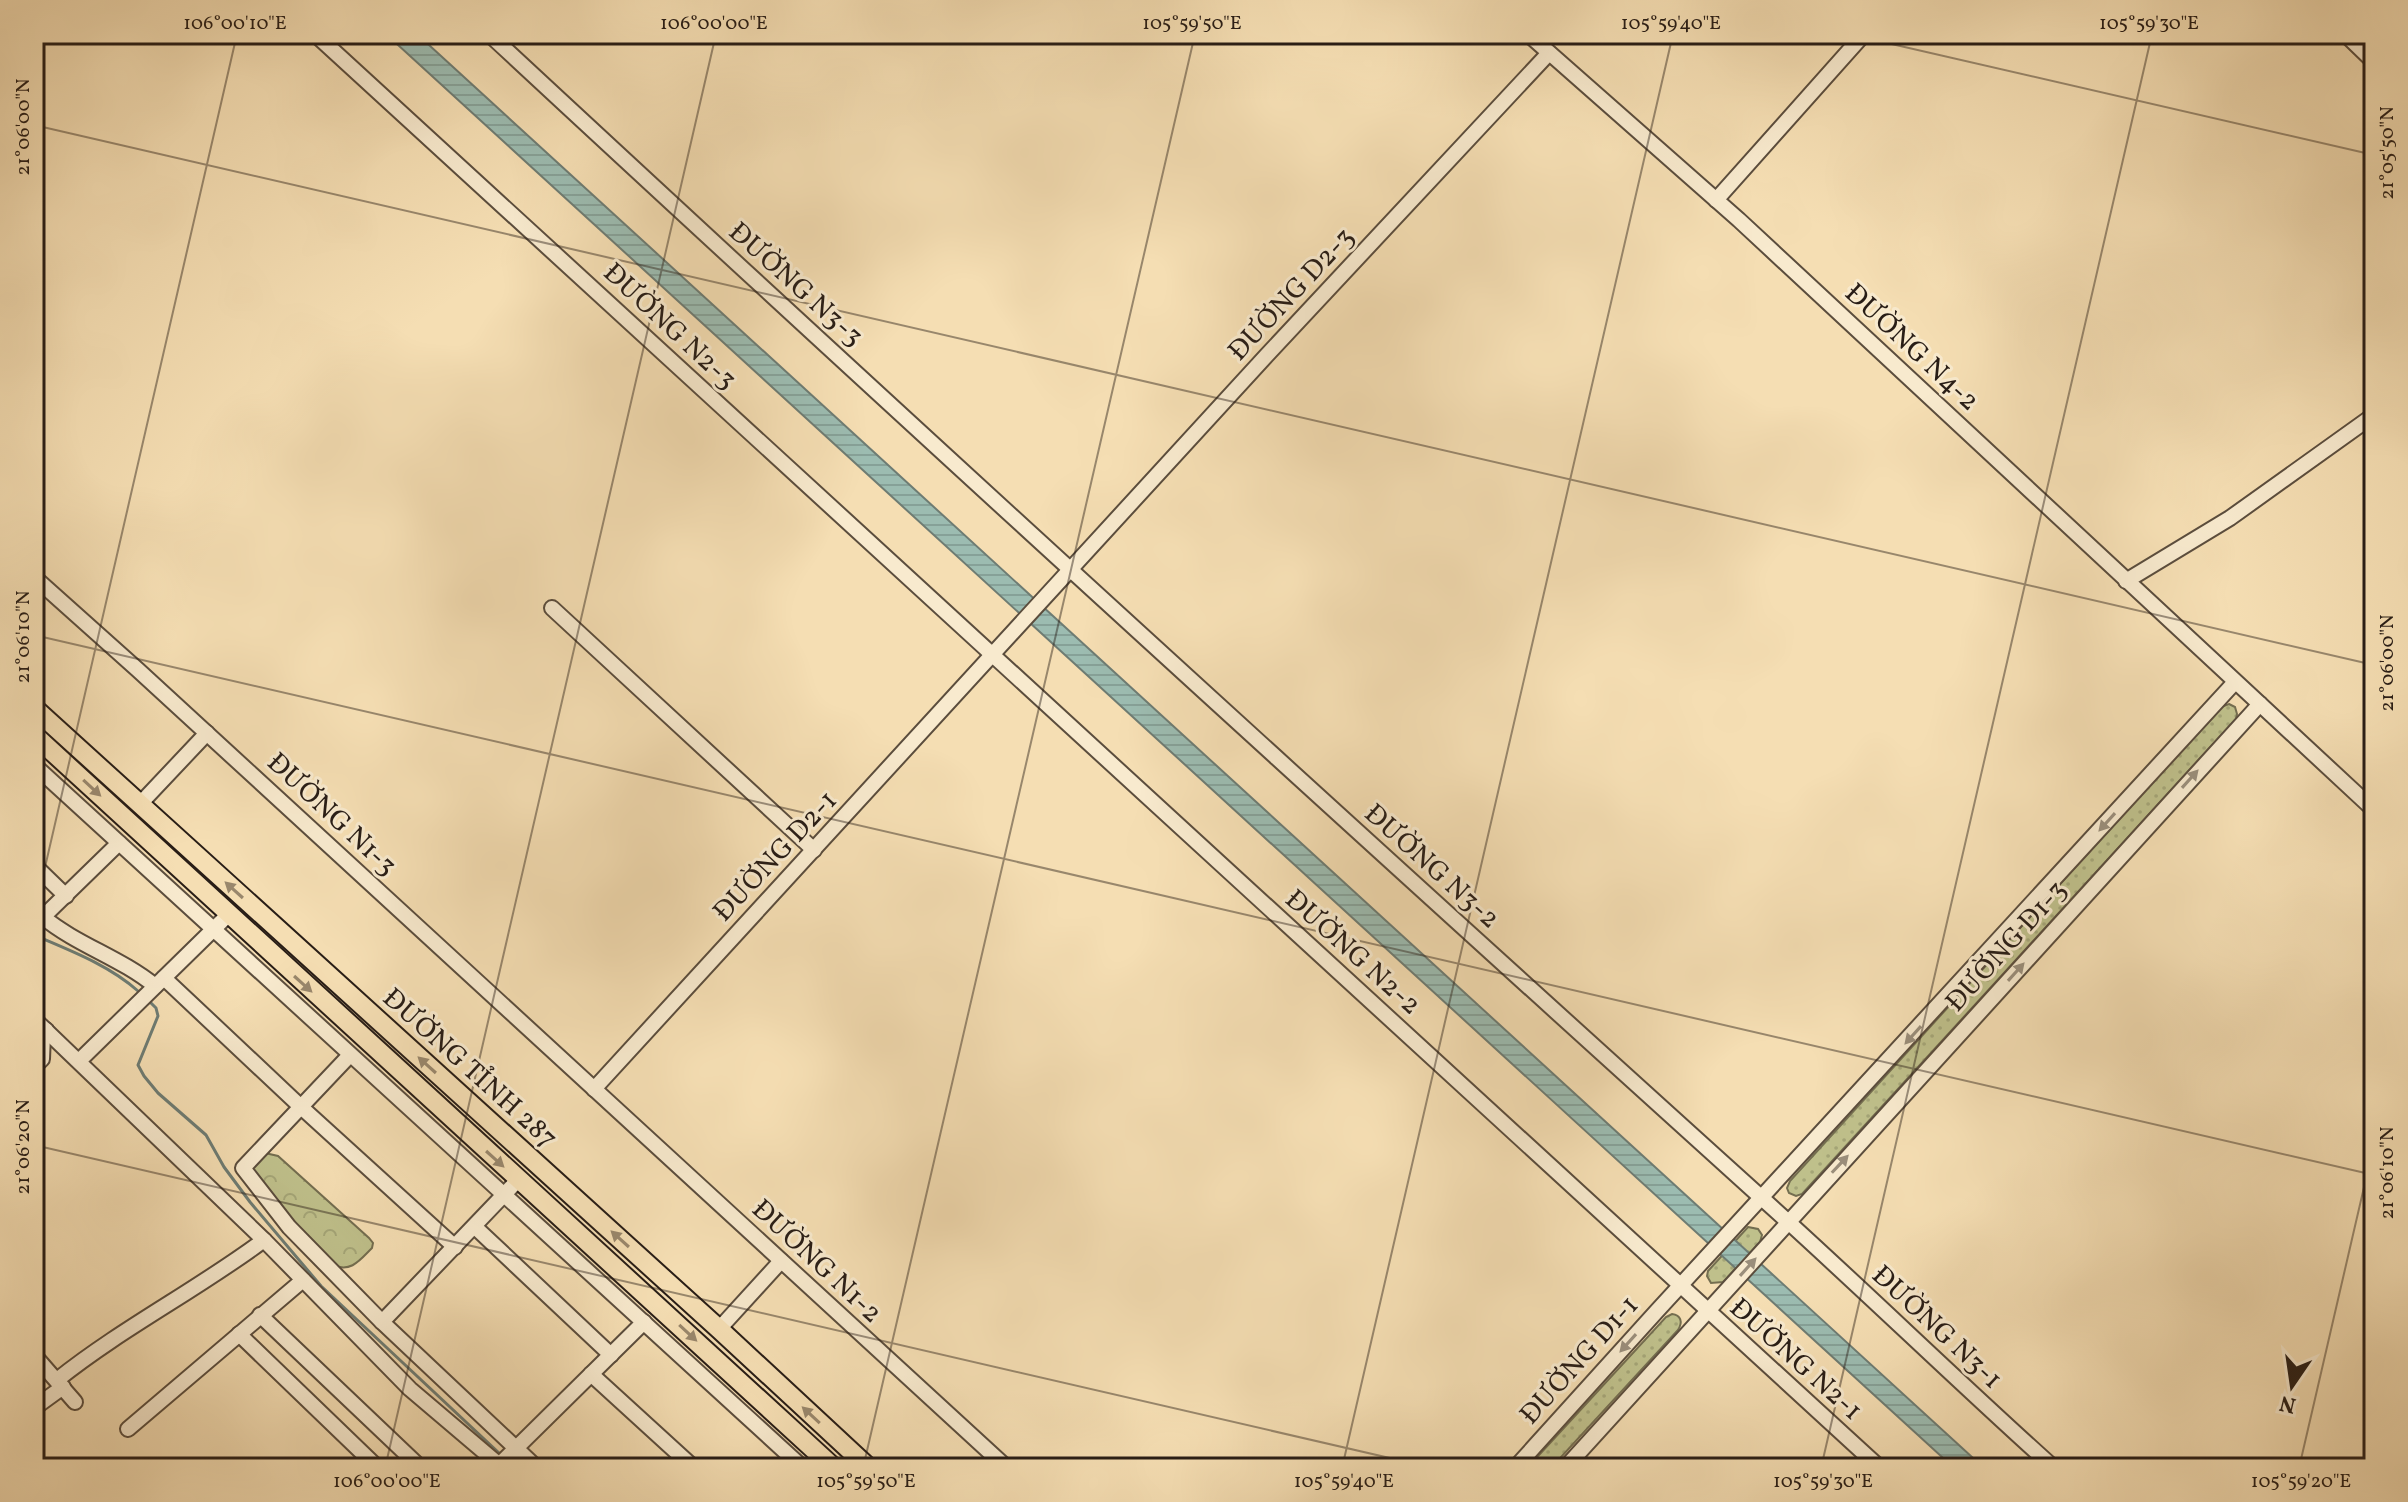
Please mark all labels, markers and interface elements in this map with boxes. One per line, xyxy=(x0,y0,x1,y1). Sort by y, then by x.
text: 106°00'10"E xyxy=(183,10,287,38)
text: 106°00'00"E xyxy=(660,10,768,38)
text: 105°59'50"E xyxy=(1142,10,1242,38)
text: 105°59'40"E xyxy=(1621,10,1721,38)
text: 105°59'30"E xyxy=(2099,10,2199,38)
text: 21°06'00"N xyxy=(10,78,38,176)
text: 21°05'50"N xyxy=(2374,106,2402,200)
street label: ĐƯỜNG N3-3 xyxy=(719,214,871,356)
street label: ĐƯỜNG D2-3 xyxy=(1220,219,1364,370)
street label: ĐƯỜNG N2-3 xyxy=(594,255,745,399)
street label: ĐƯỜNG N4-2 xyxy=(1835,275,1987,421)
text: 21°06'10"N xyxy=(10,590,38,684)
text: 21°06'00"N xyxy=(2374,614,2402,712)
street label: ĐƯỜNG N1-3 xyxy=(258,744,405,885)
one-way arrow xyxy=(2181,770,2199,789)
one-way arrow xyxy=(82,778,101,796)
street label: ĐƯỜNG D2-1 xyxy=(705,783,847,931)
street label: ĐƯỜNG N3-2 xyxy=(1355,795,1508,938)
one-way arrow xyxy=(2098,812,2116,831)
street label: ĐƯỜNG D1-3 xyxy=(1937,872,2077,1021)
street label: ĐƯỜNG N2-2 xyxy=(1276,881,1429,1025)
one-way arrow xyxy=(225,882,244,900)
one-way arrow xyxy=(2006,962,2024,981)
one-way arrow xyxy=(293,974,312,992)
street label: ĐƯỜNG TỈNH 287 xyxy=(373,980,565,1158)
one-way arrow xyxy=(1904,1025,1922,1044)
one-way arrow xyxy=(417,1056,437,1074)
text: 21°06'20"N xyxy=(10,1099,38,1195)
text: 21°06'10"N xyxy=(2374,1126,2402,1220)
one-way arrow xyxy=(485,1149,504,1167)
one-way arrow xyxy=(1831,1154,1849,1173)
street label: ĐƯỜNG N1-2 xyxy=(742,1191,890,1333)
one-way arrow xyxy=(610,1231,629,1249)
one-way arrow xyxy=(1738,1257,1756,1276)
street label: ĐƯỜNG N3-1 xyxy=(1862,1257,2010,1399)
street label: ĐƯỜNG D1-1 xyxy=(1511,1288,1648,1434)
street label: ĐƯỜNG N2-1 xyxy=(1720,1290,1870,1430)
one-way arrow xyxy=(678,1324,697,1342)
one-way arrow xyxy=(1619,1334,1637,1353)
north arrow xyxy=(2252,1346,2332,1426)
text: N xyxy=(2277,1386,2299,1420)
one-way arrow xyxy=(802,1406,821,1424)
text: 106°00'00"E xyxy=(333,1468,441,1496)
text: 105°59'50"E xyxy=(816,1468,916,1496)
text: 105°59'40"E xyxy=(1294,1468,1394,1496)
text: 105°59'30"E xyxy=(1773,1468,1873,1496)
text: 105°59'20"E xyxy=(2251,1468,2351,1496)

